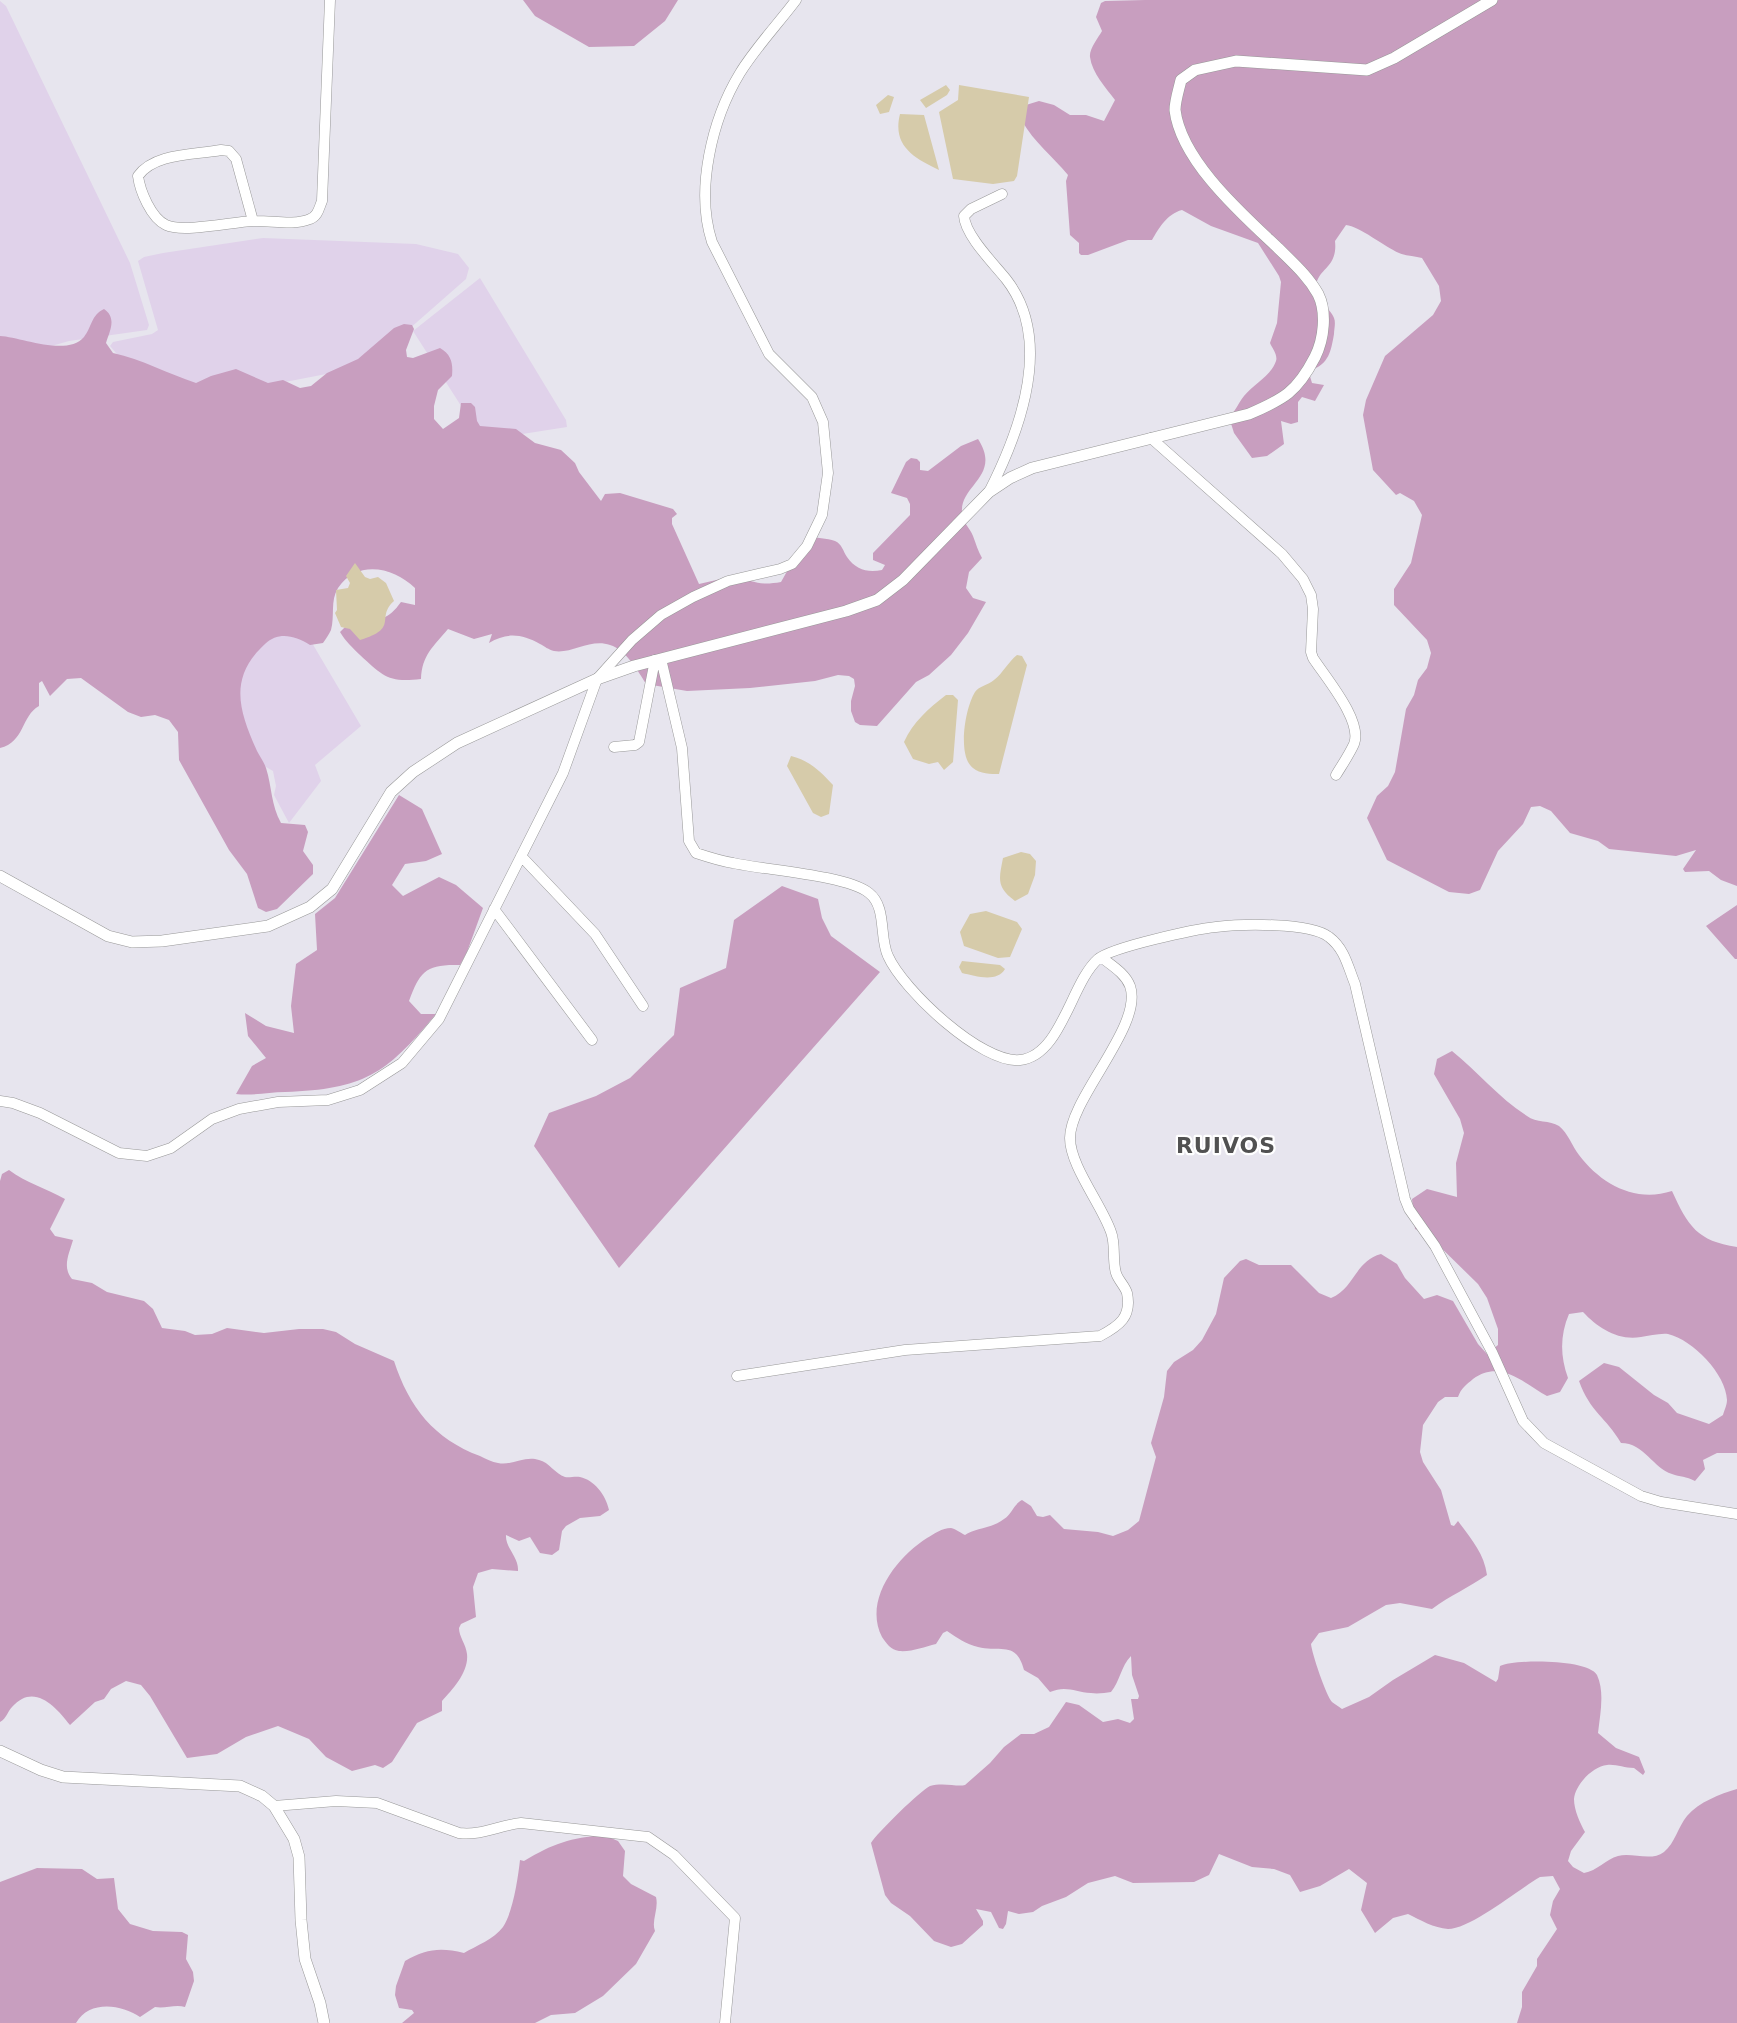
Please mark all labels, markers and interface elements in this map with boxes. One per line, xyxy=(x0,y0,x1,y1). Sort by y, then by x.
district label: RUIVOS xyxy=(1176,1133,1276,1158)

